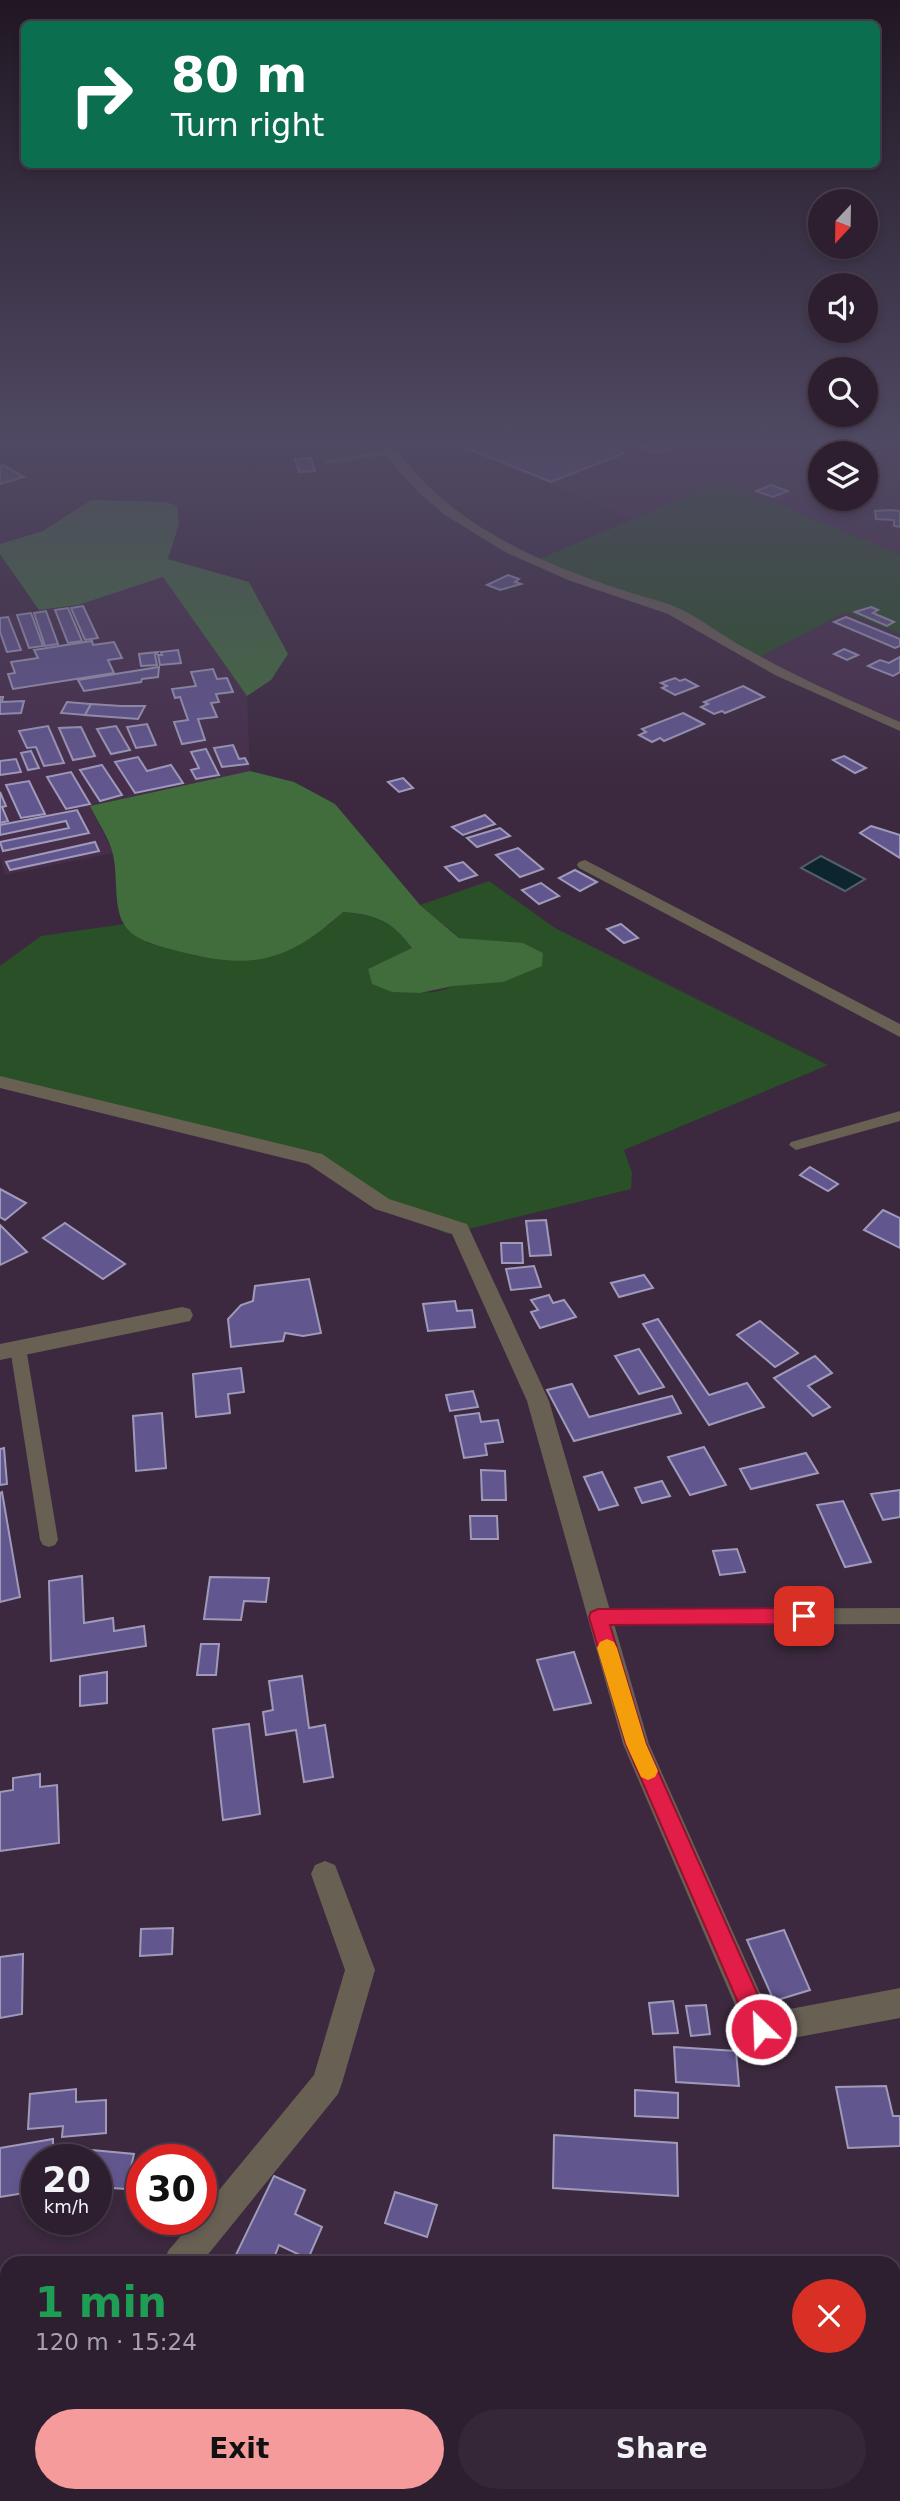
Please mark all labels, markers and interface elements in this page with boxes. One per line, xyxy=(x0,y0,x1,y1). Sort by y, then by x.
text: 80 m xyxy=(171,47,307,104)
icon: right xyxy=(56,49,147,140)
text: Turn right xyxy=(171,106,324,144)
north arrow xyxy=(808,189,878,259)
map controls xyxy=(808,189,878,511)
button: sound xyxy=(808,273,878,343)
button: search xyxy=(808,357,878,427)
button: layers xyxy=(808,441,878,511)
pin xyxy=(774,1586,834,1646)
icon: arrive xyxy=(785,1597,823,1635)
position arrow xyxy=(724,1992,798,2066)
speed limit sign: 30 xyxy=(126,2144,217,2235)
text: 20 xyxy=(42,2160,91,2200)
text: km/h xyxy=(44,2196,89,2217)
text: 1 min xyxy=(35,2278,167,2327)
button: close xyxy=(792,2279,866,2353)
text: 120 m · 15:24 xyxy=(35,2329,197,2355)
button: Exit xyxy=(35,2409,444,2489)
button: Share xyxy=(458,2409,866,2489)

